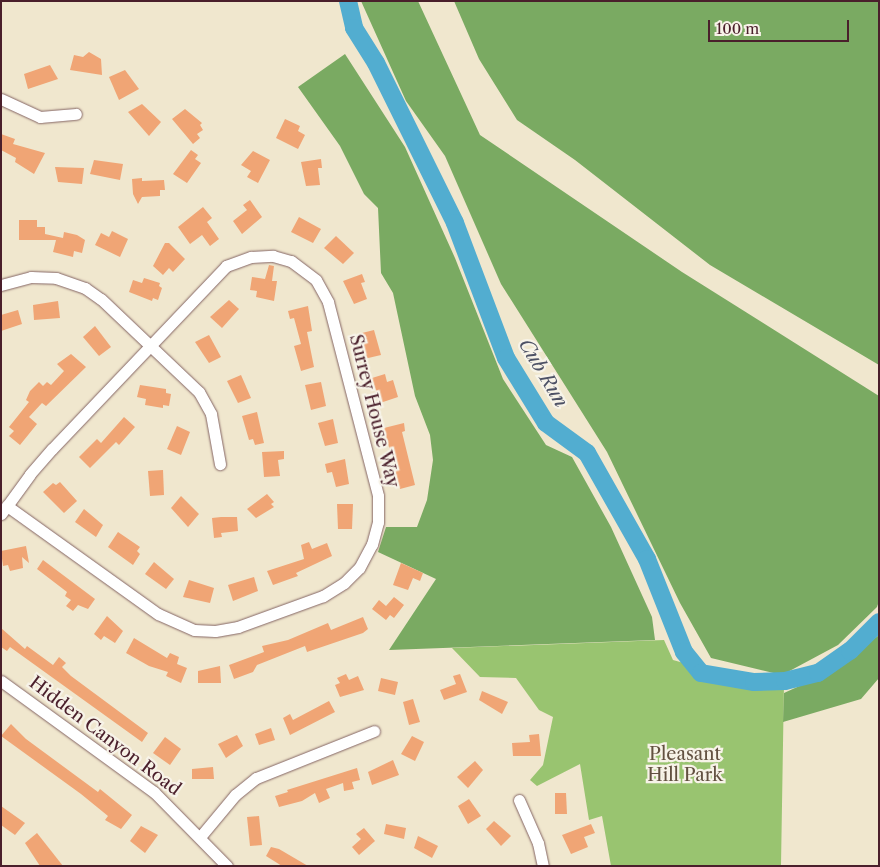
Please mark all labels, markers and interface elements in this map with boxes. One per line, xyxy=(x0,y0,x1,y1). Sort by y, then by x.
scale bar xyxy=(710,10,851,42)
text: 100 m xyxy=(716,19,759,38)
street label: Surrey House Way xyxy=(344,332,404,490)
water label: Cub Run xyxy=(514,335,572,411)
street label: Hidden Canyon Road xyxy=(25,672,185,800)
park label: Pleasant Hill Park xyxy=(647,744,723,786)

